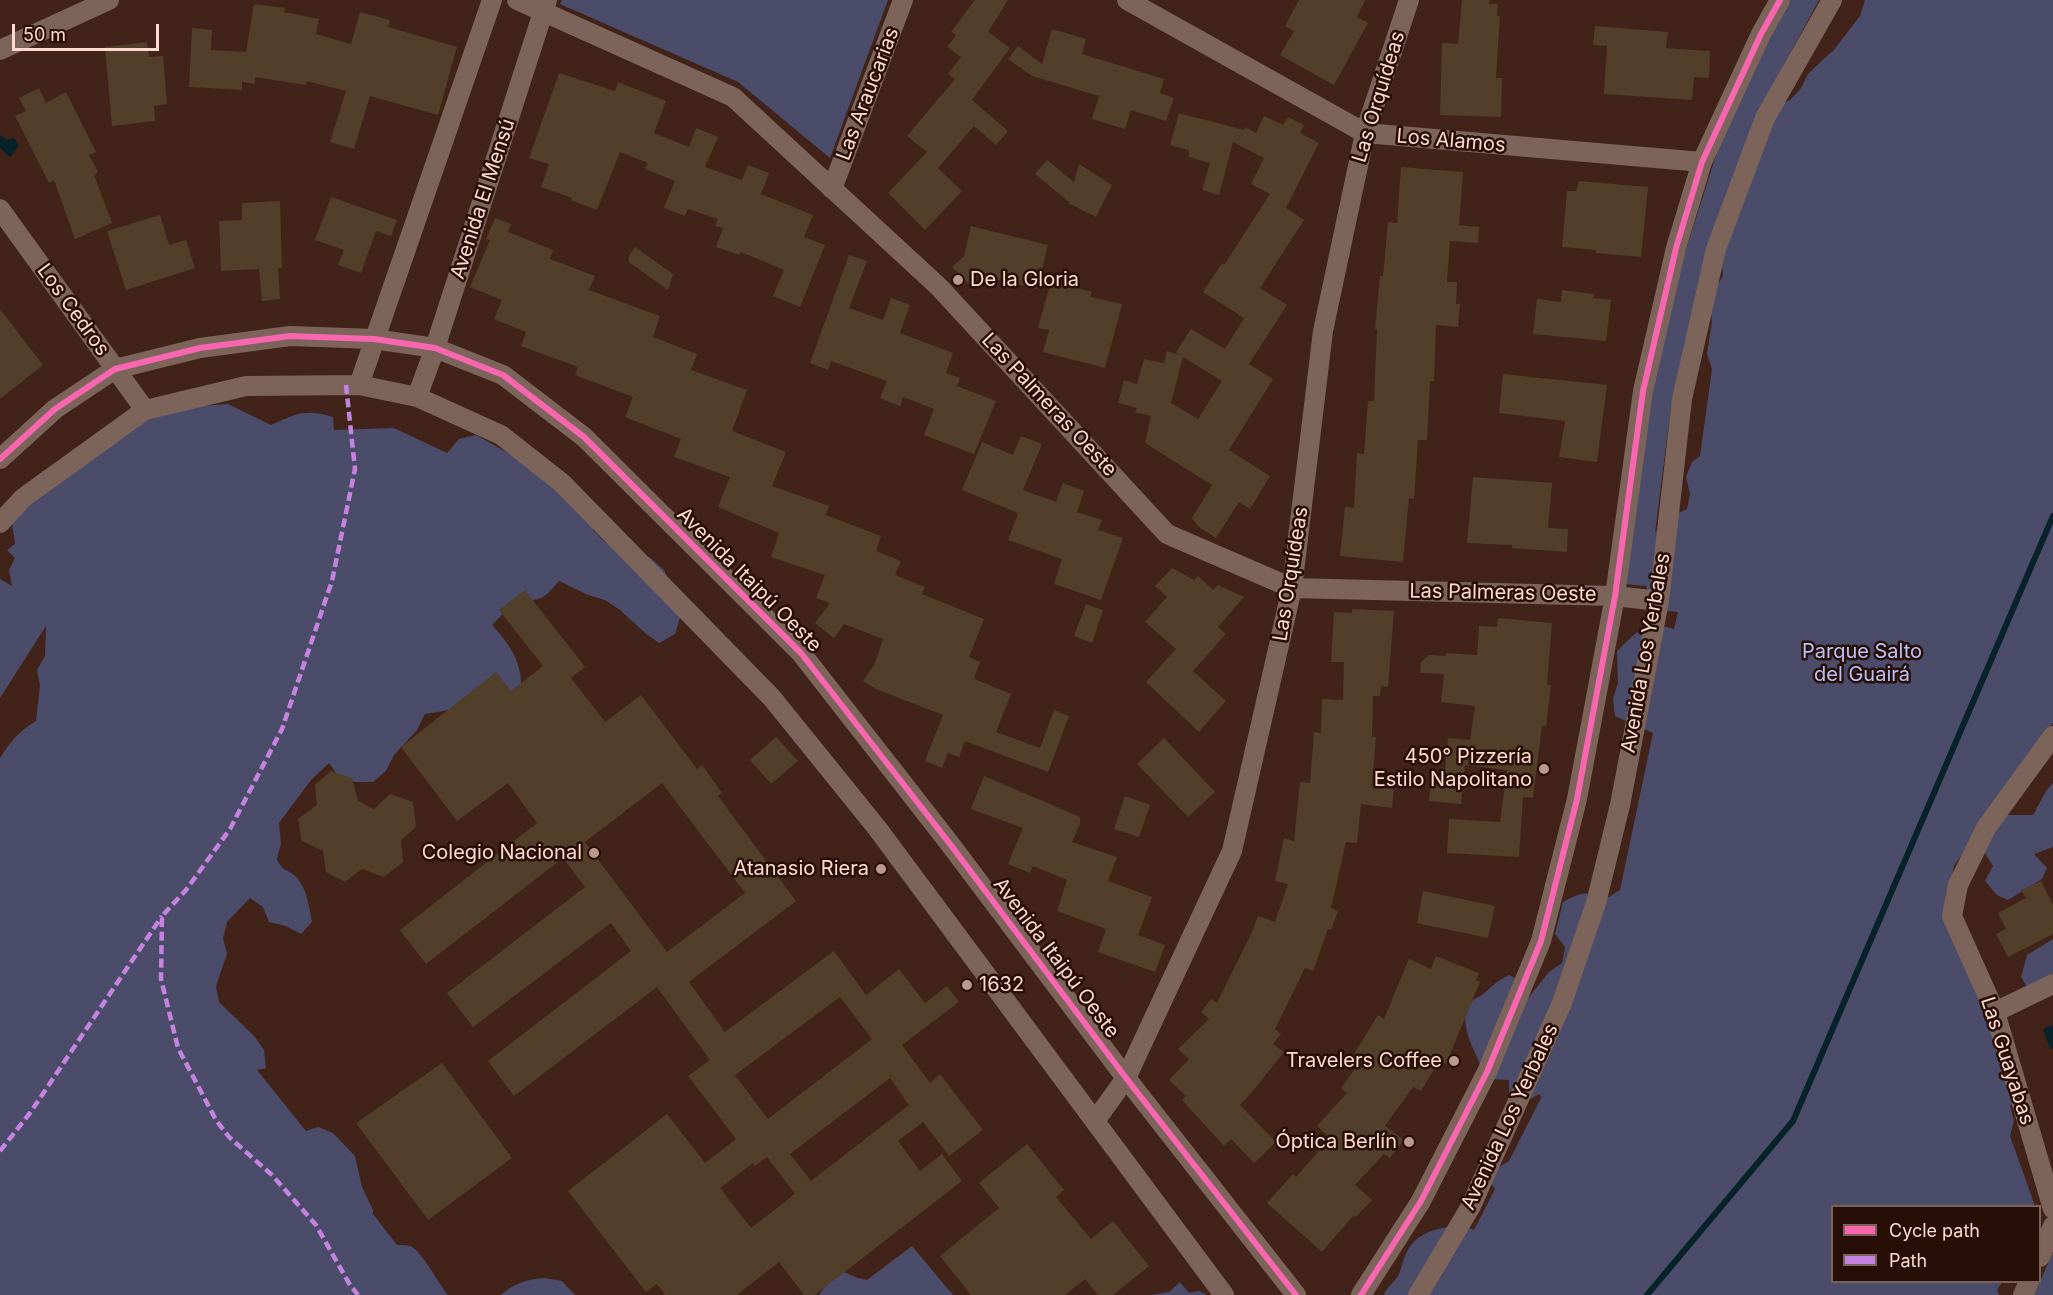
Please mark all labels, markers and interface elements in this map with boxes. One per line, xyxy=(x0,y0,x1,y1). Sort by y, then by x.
scale bar xyxy=(15,12,162,50)
text: 50 m xyxy=(23,24,66,45)
street label: Las Araucarias xyxy=(832,24,904,164)
street label: Las Orquídeas xyxy=(1348,28,1410,166)
street label: Avenida El Mensú xyxy=(446,116,520,282)
street label: Los Alamos xyxy=(1395,124,1507,158)
street label: Los Cedros xyxy=(32,259,114,361)
place label: De la Gloria xyxy=(970,268,1079,292)
marker: De la Gloria xyxy=(951,273,965,287)
street label: Las Palmeras Oeste xyxy=(976,328,1122,482)
street label: Avenida Itaipú Oeste xyxy=(672,503,826,657)
street label: Las Orquídeas xyxy=(1269,505,1313,643)
street label: Avenida Los Yerbales xyxy=(1617,551,1675,755)
street label: Las Palmeras Oeste xyxy=(1409,579,1597,607)
park label: Parque Salto del Guairá xyxy=(1802,640,1922,687)
place label: 450° Pizzería Estilo Napolitano xyxy=(1374,745,1532,792)
marker: 450° Pizzería Estilo Napolitano xyxy=(1537,762,1551,776)
place label: Colegio Nacional xyxy=(422,841,582,865)
marker: Colegio Nacional xyxy=(587,846,601,860)
place label: Atanasio Riera xyxy=(734,857,869,881)
marker: Atanasio Riera xyxy=(874,862,888,876)
street label: Avenida Itaipú Oeste xyxy=(988,873,1124,1043)
place label: 1632 xyxy=(979,973,1024,997)
marker: 1632 xyxy=(960,978,974,992)
street label: Las Guayabas xyxy=(1975,994,2039,1128)
street label: Avenida Los Yerbales xyxy=(1456,1020,1564,1214)
place label: Travelers Coffee xyxy=(1286,1049,1442,1073)
marker: Travelers Coffee xyxy=(1447,1054,1461,1068)
place label: Óptica Berlín xyxy=(1276,1130,1397,1154)
marker: Óptica Berlín xyxy=(1402,1135,1416,1149)
legend xyxy=(1831,1205,2041,1283)
text: Cycle path xyxy=(1889,1220,1980,1241)
text: Path xyxy=(1889,1250,1927,1271)

